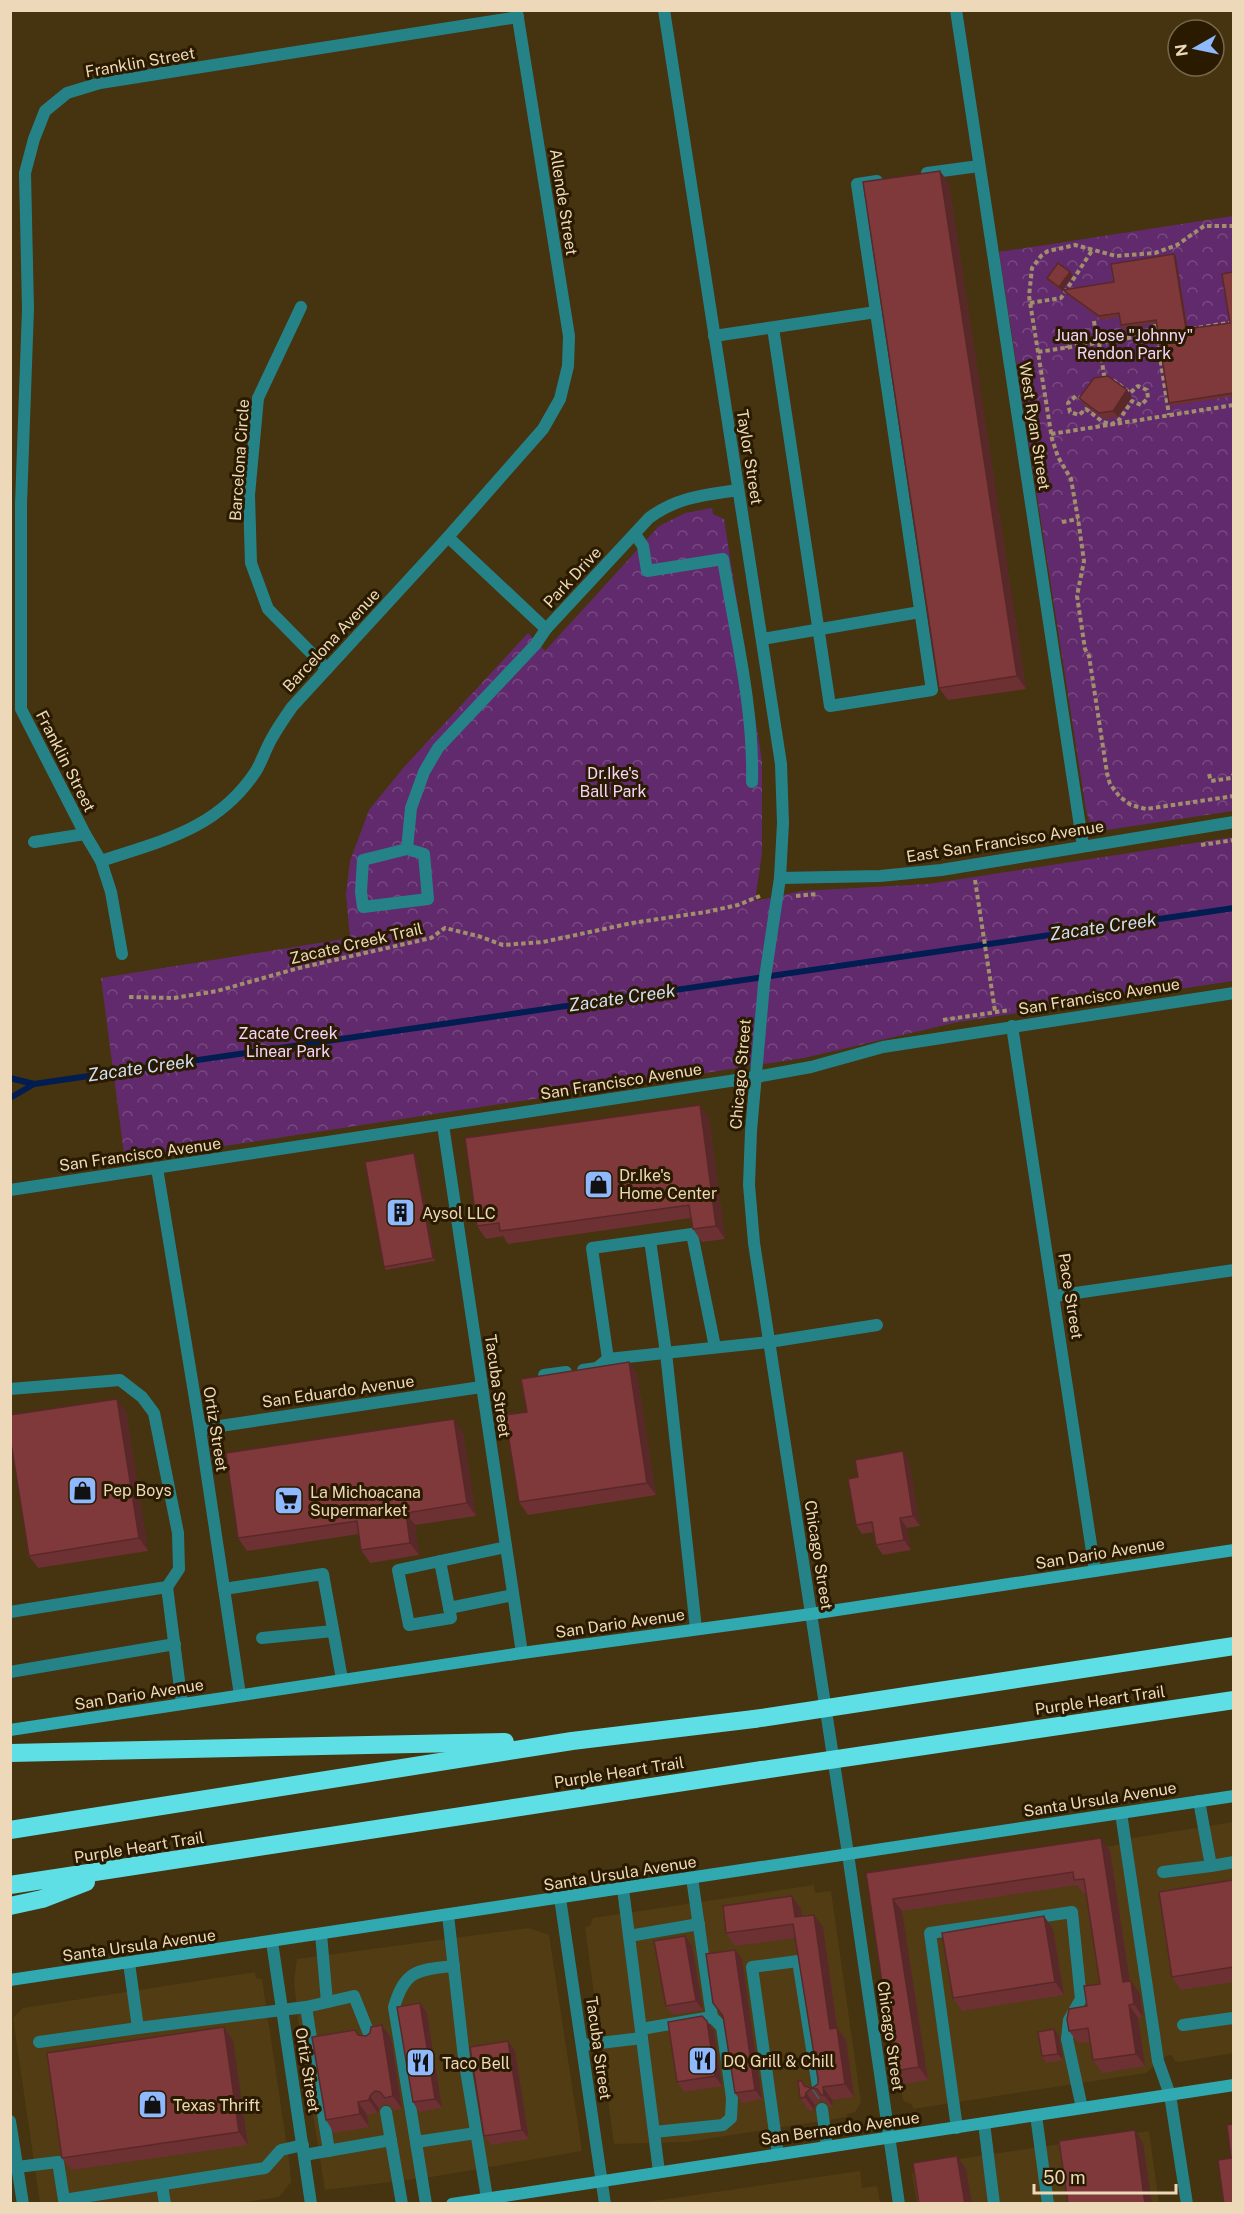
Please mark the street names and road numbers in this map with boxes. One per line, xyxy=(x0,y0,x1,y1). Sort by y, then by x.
street label: Franklin Street xyxy=(84,43,197,82)
street label: Allende Street xyxy=(546,147,581,257)
street label: West Ryan Street xyxy=(1015,361,1054,492)
street label: Barcelona Circle xyxy=(226,398,253,522)
street label: Taylor Street xyxy=(733,408,766,506)
street label: Park Drive xyxy=(539,543,605,612)
street label: Barcelona Avenue xyxy=(279,585,384,696)
street label: Franklin Street xyxy=(32,707,99,815)
street label: East San Francisco Avenue xyxy=(905,816,1105,867)
street label: Zacate Creek Trail xyxy=(288,919,425,968)
street label: San Francisco Avenue xyxy=(1017,974,1181,1019)
street label: Chicago Street xyxy=(726,1018,755,1130)
street label: San Francisco Avenue xyxy=(539,1059,703,1104)
street label: San Francisco Avenue xyxy=(58,1134,222,1175)
street label: Pace Street xyxy=(1054,1252,1087,1341)
street label: Tacuba Street xyxy=(481,1333,514,1439)
street label: San Eduardo Avenue xyxy=(261,1371,415,1412)
street label: Ortiz Street xyxy=(199,1385,232,1473)
street label: Chicago Street xyxy=(800,1499,837,1611)
street label: San Dario Avenue xyxy=(1034,1534,1166,1573)
street label: San Dario Avenue xyxy=(554,1605,686,1642)
street label: San Dario Avenue xyxy=(73,1675,205,1714)
street label: Purple Heart Trail xyxy=(1034,1682,1167,1719)
street label: Purple Heart Trail xyxy=(553,1753,686,1792)
street label: Santa Ursula Avenue xyxy=(1022,1778,1178,1821)
street label: Purple Heart Trail xyxy=(73,1828,206,1867)
street label: Santa Ursula Avenue xyxy=(542,1852,698,1895)
street label: Santa Ursula Avenue xyxy=(61,1925,217,1966)
street label: Chicago Street xyxy=(873,1980,908,2092)
street label: Tacuba Street xyxy=(582,1995,615,2101)
street label: Ortiz Street xyxy=(291,2026,324,2114)
street label: San Bernardo Avenue xyxy=(759,2108,921,2149)

